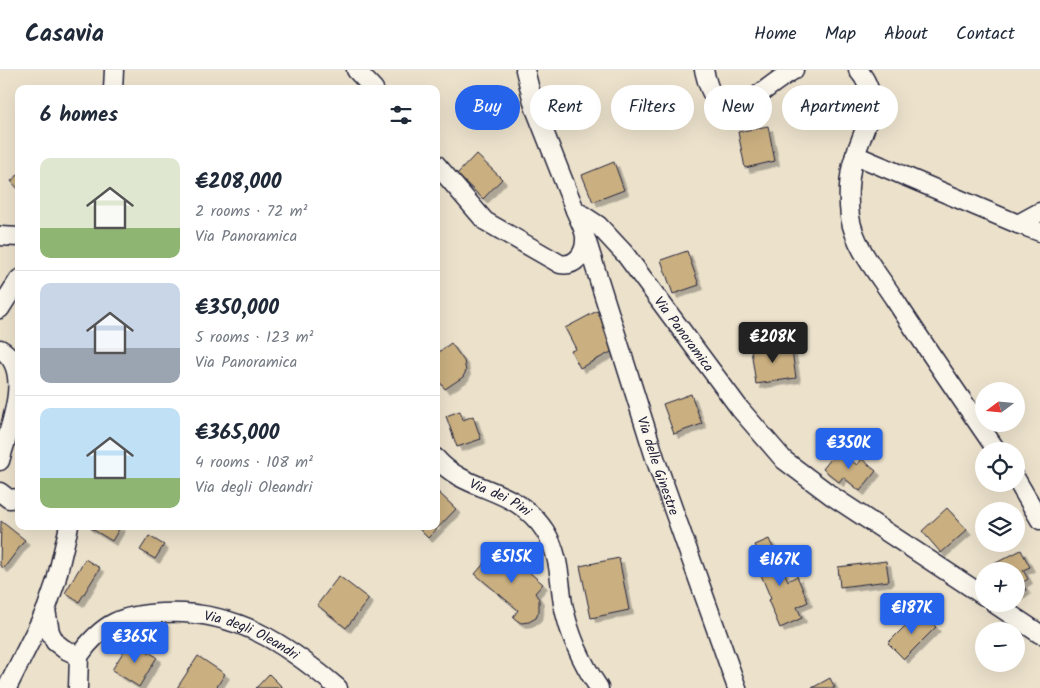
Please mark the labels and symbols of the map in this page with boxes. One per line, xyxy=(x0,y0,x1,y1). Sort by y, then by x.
street label: Via Panoramica xyxy=(648,292,719,377)
pin: €208K xyxy=(738,322,808,364)
north arrow xyxy=(975,382,1025,432)
street label: Via delle Ginestre xyxy=(631,414,685,519)
pin: €350K xyxy=(814,428,884,470)
street label: Via dei Pini xyxy=(466,473,537,522)
pin: €515K xyxy=(477,542,547,584)
pin: €167K xyxy=(745,544,815,587)
pin: €187K xyxy=(877,592,947,635)
street label: Via degli Oleandri xyxy=(202,605,304,666)
pin: €365K xyxy=(100,622,170,664)

